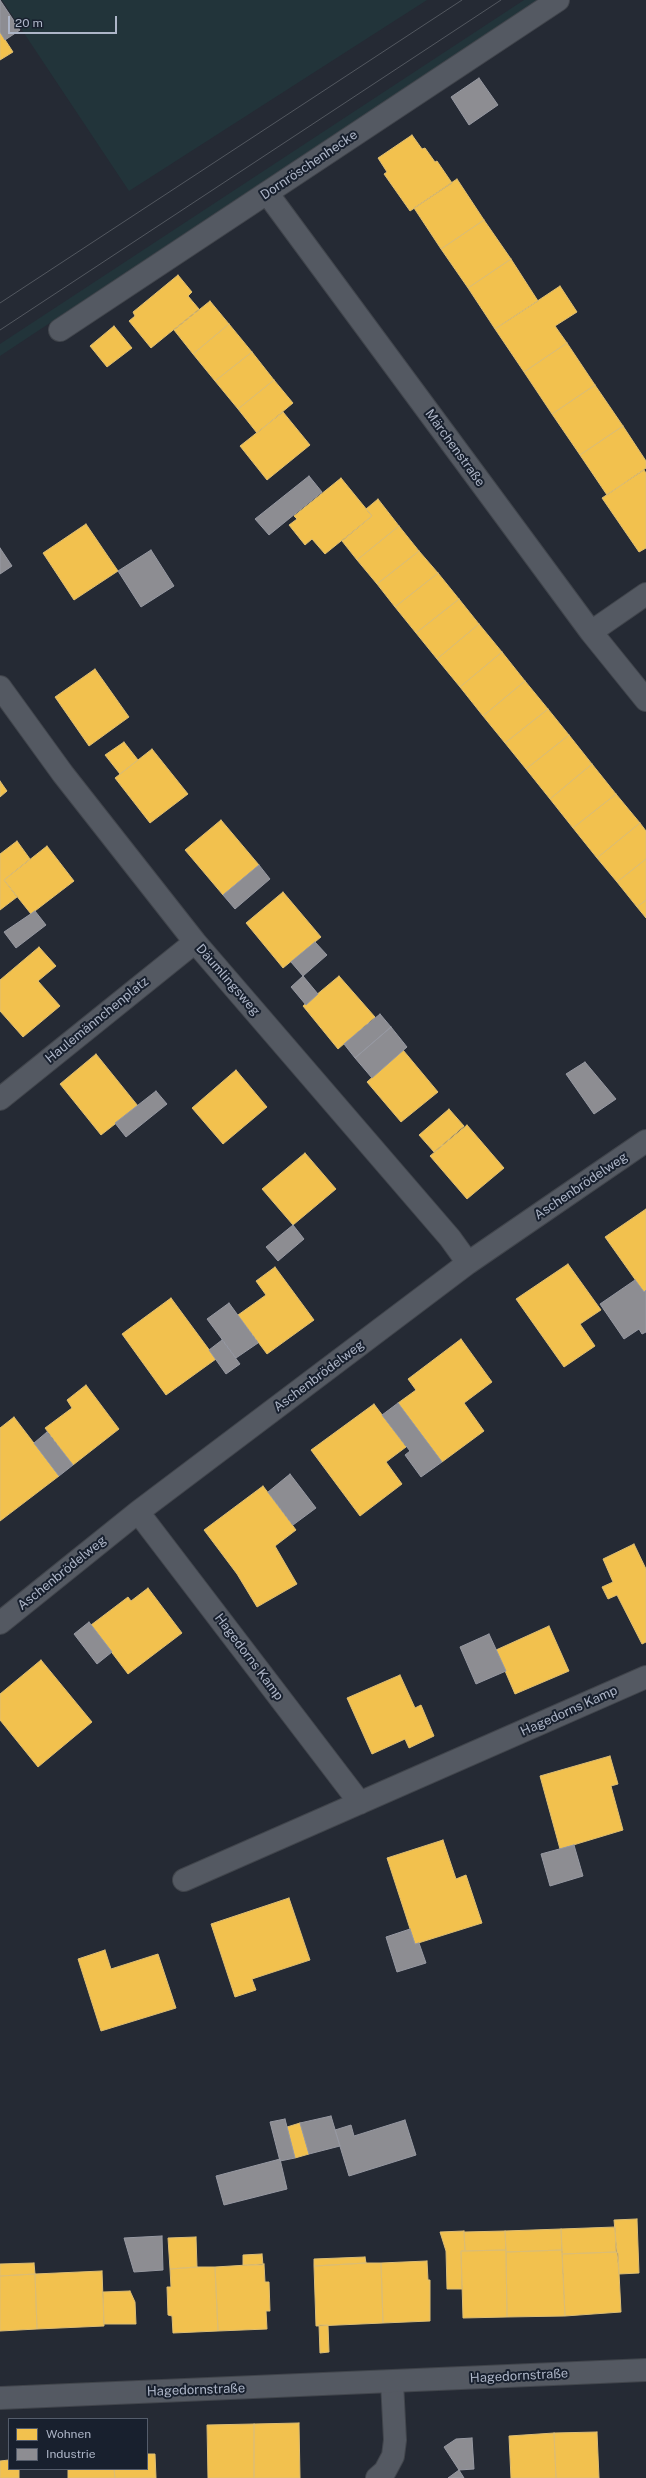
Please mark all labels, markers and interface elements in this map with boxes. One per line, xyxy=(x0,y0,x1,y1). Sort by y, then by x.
scale bar xyxy=(10,8,119,34)
text: 20 m xyxy=(15,16,43,30)
street label: Dornröschenhecke xyxy=(258,127,360,203)
street label: Märchenstraße xyxy=(422,406,488,490)
street label: Däumlingsweg xyxy=(193,941,263,1019)
street label: Haulemännchenplatz xyxy=(42,974,152,1066)
street label: Aschenbrödelweg xyxy=(531,1149,631,1223)
street label: Aschenbrödelweg xyxy=(271,1337,367,1415)
street label: Aschenbrödelweg xyxy=(15,1533,109,1613)
street label: Hagedorns Kamp xyxy=(211,1611,287,1703)
street label: Hagedorns Kamp xyxy=(518,1683,620,1739)
street label: Hagedornstraße xyxy=(469,2366,569,2386)
street label: Hagedornstraße xyxy=(146,2380,246,2400)
legend xyxy=(8,2418,148,2470)
text: Wohnen xyxy=(46,2427,91,2441)
text: Industrie xyxy=(46,2447,96,2461)

